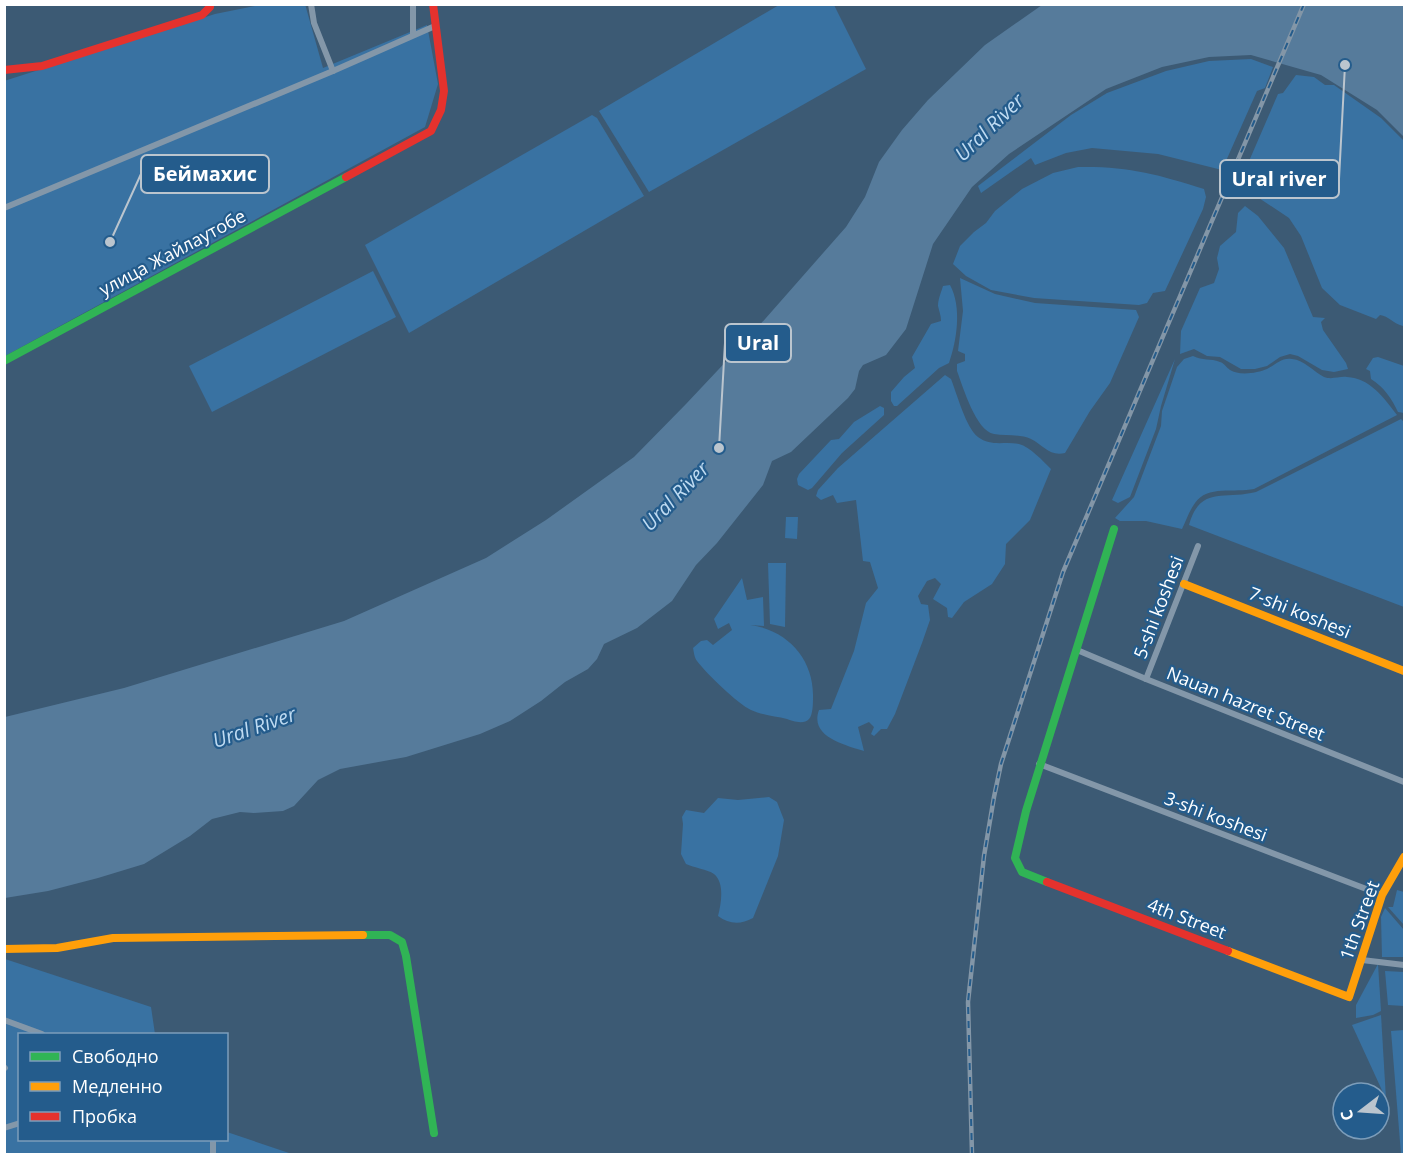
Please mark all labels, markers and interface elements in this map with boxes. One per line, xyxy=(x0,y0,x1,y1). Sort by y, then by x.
water label: Ural River xyxy=(948,86,1030,167)
callout: Беймахис xyxy=(141,155,269,193)
text: Беймахис xyxy=(153,160,257,187)
callout: Ural river xyxy=(1220,160,1339,198)
text: Ural river xyxy=(1231,165,1327,192)
street label: улица Жайлаутобе xyxy=(95,203,249,301)
callout: Ural xyxy=(725,324,791,362)
text: Ural xyxy=(737,329,779,356)
water label: Ural River xyxy=(635,455,716,537)
street label: 5-shi koshesi xyxy=(1127,552,1189,662)
street label: 7-shi koshesi xyxy=(1245,581,1355,643)
street label: Nauan hazret Street xyxy=(1163,660,1329,746)
water label: Ural River xyxy=(209,700,300,754)
street label: 3-shi koshesi xyxy=(1161,785,1271,847)
street label: 1th Street xyxy=(1334,877,1384,963)
street label: 4th Street xyxy=(1144,892,1230,944)
legend xyxy=(18,1033,228,1141)
text: Свободно xyxy=(72,1044,159,1068)
text: Медленно xyxy=(72,1074,163,1098)
north arrow xyxy=(1331,1081,1391,1141)
text: Пробка xyxy=(72,1104,137,1128)
text: С xyxy=(1335,1107,1359,1123)

